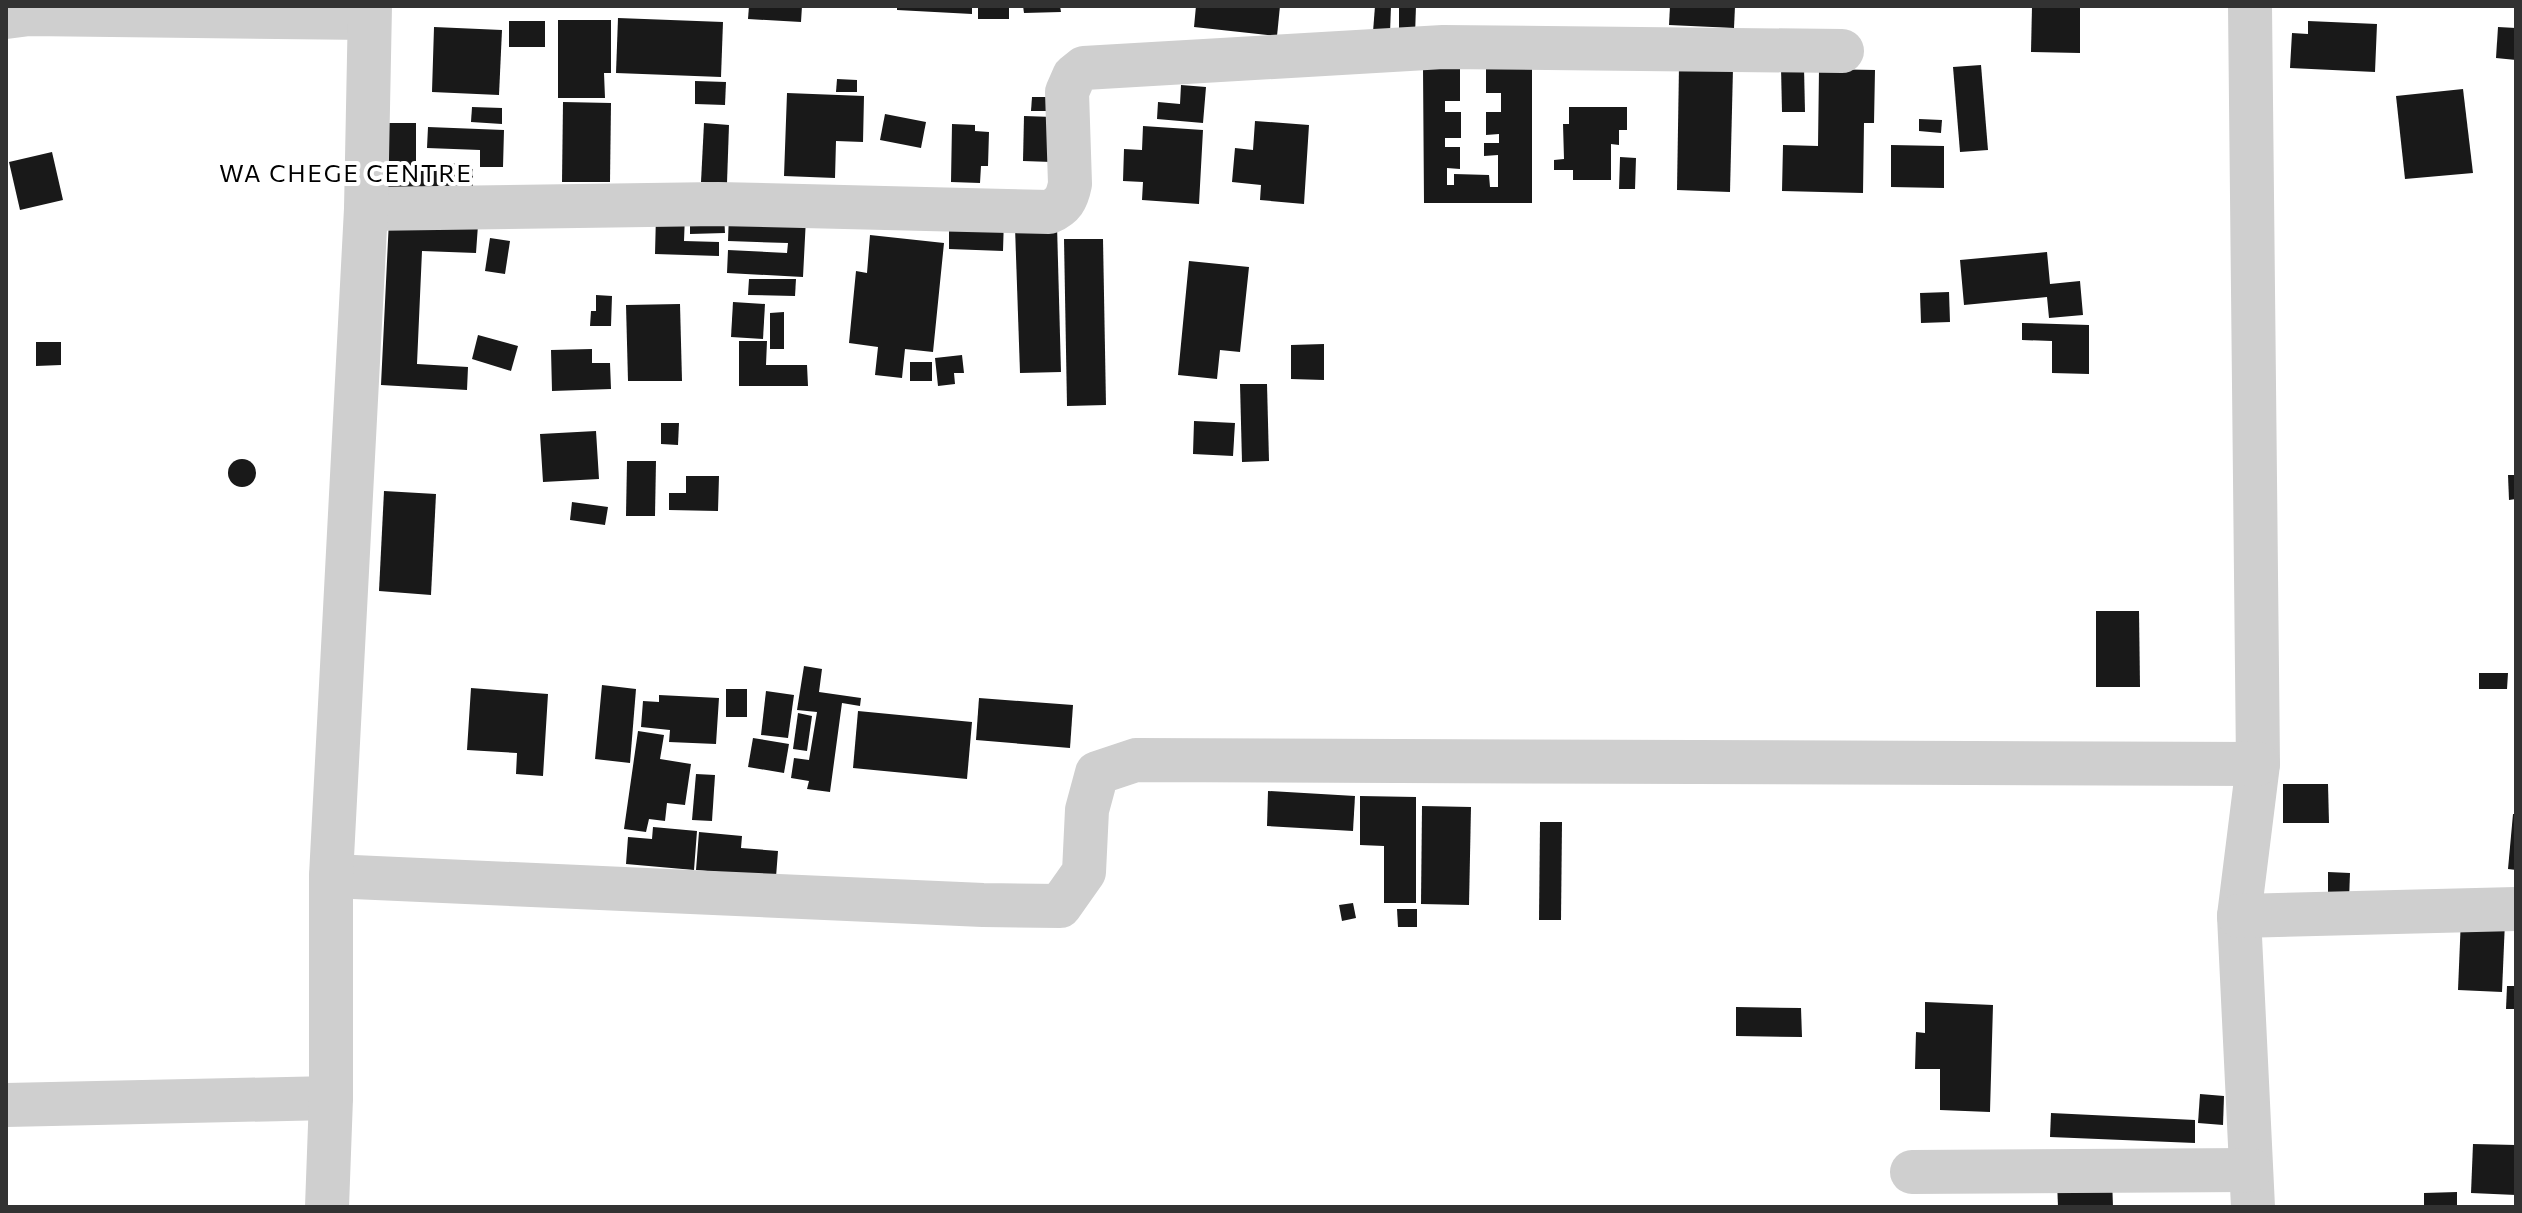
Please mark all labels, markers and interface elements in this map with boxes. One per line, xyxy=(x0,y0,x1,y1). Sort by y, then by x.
district label: WA CHEGE CENTRE xyxy=(219,158,473,187)

